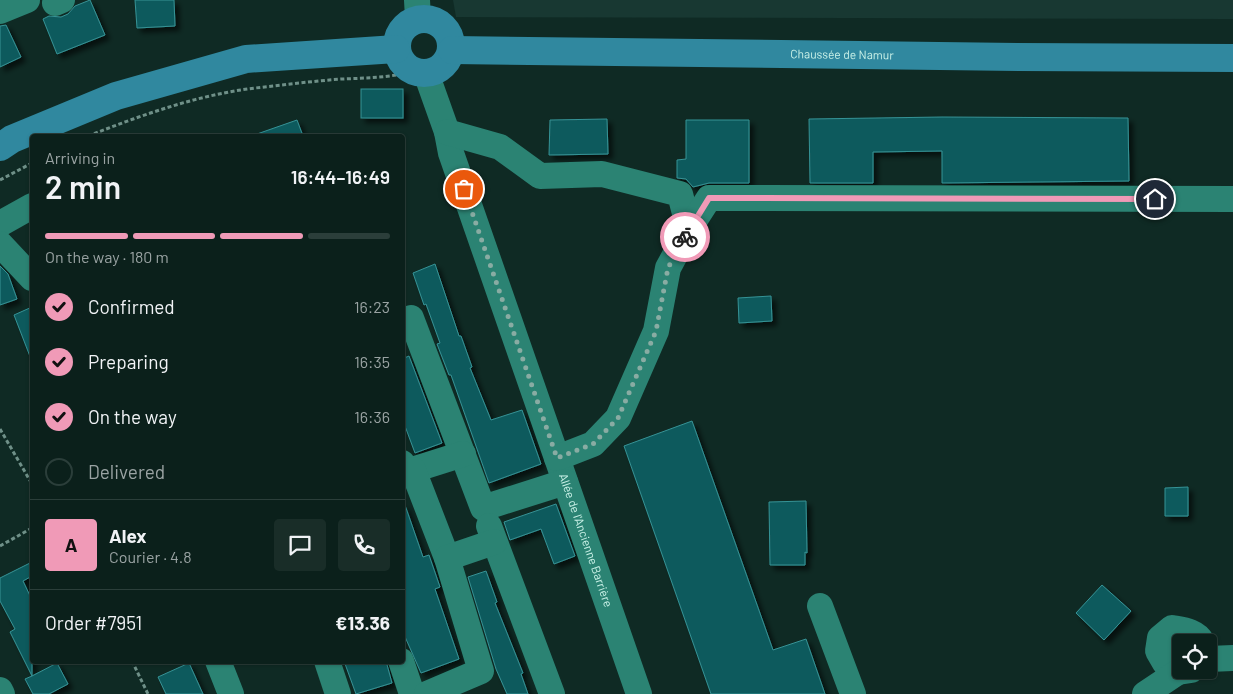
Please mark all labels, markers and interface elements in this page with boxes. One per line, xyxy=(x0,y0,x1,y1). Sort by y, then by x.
street label: Chaussée de Namur xyxy=(790,46,894,61)
text: Arriving in xyxy=(45,148,115,167)
text: 16:44–16:49 xyxy=(291,165,390,188)
text: 2 min xyxy=(45,167,121,205)
pin xyxy=(443,168,485,210)
icon: bag xyxy=(450,175,478,203)
pin xyxy=(1134,178,1176,220)
icon: home xyxy=(1141,185,1169,213)
courier xyxy=(660,212,710,262)
icon: bike xyxy=(671,223,699,251)
text: On the way · 180 m xyxy=(45,247,169,266)
icon: check xyxy=(45,293,73,321)
text: Confirmed xyxy=(88,295,175,318)
text: 16:23 xyxy=(354,297,390,316)
icon: check xyxy=(45,348,73,376)
text: Preparing xyxy=(88,350,169,373)
text: 16:35 xyxy=(354,352,390,371)
icon: check xyxy=(45,403,73,431)
text: On the way xyxy=(88,405,177,428)
text: 16:36 xyxy=(354,407,390,426)
text: Delivered xyxy=(88,460,165,483)
street label: Allée de l'Ancienne Barrière xyxy=(557,471,616,609)
button: chat xyxy=(274,519,326,571)
button: phone xyxy=(338,519,390,571)
text: Alex xyxy=(109,524,147,547)
text: A xyxy=(65,533,77,556)
text: Courier · 4.8 xyxy=(109,547,192,566)
text: Order #7951 xyxy=(45,611,142,634)
text: €13.36 xyxy=(335,611,390,634)
map controls xyxy=(1172,634,1217,679)
button: locate xyxy=(1172,634,1217,679)

